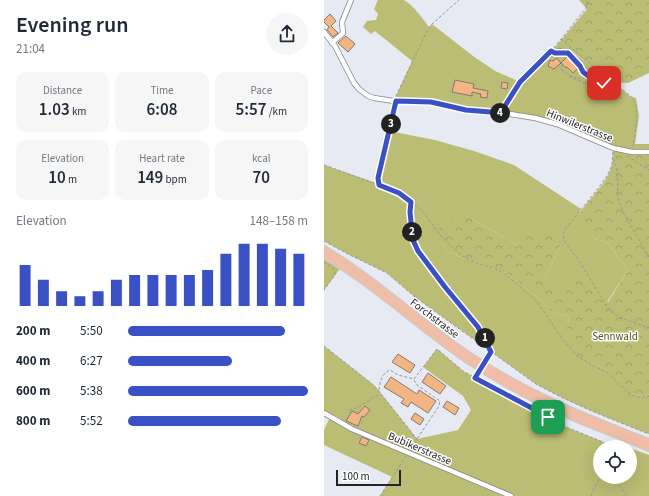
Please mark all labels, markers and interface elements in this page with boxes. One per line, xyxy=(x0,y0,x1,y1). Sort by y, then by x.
text: Evening run xyxy=(16,9,129,41)
button: share xyxy=(266,13,308,55)
text: 21:04 xyxy=(16,40,45,58)
pin xyxy=(587,66,621,100)
icon: check xyxy=(593,72,615,94)
text: Distance xyxy=(43,83,82,98)
text: Time xyxy=(150,83,174,98)
text: Pace xyxy=(251,83,272,98)
text: 1.03 xyxy=(39,98,70,122)
text: 6:08 xyxy=(147,98,177,122)
text: 5:57 xyxy=(236,98,266,122)
pin: 4 xyxy=(490,103,510,123)
text: km xyxy=(70,104,86,119)
text: /km xyxy=(266,104,287,119)
text: 4 xyxy=(497,105,503,120)
street label: Hinwilerstrasse xyxy=(544,105,616,146)
pin: 3 xyxy=(381,114,401,134)
text: 3 xyxy=(388,116,394,131)
text: Elevation xyxy=(41,151,84,166)
text: Heart rate xyxy=(139,151,185,166)
text: kcal xyxy=(252,151,271,166)
text: 10 xyxy=(48,166,66,190)
text: 149 xyxy=(137,166,163,190)
text: 70 xyxy=(253,166,270,190)
text: m xyxy=(66,172,77,187)
text: bpm xyxy=(163,172,187,187)
text: Elevation xyxy=(16,212,67,230)
text: 148–158 m xyxy=(250,212,308,230)
pin: 2 xyxy=(402,222,422,242)
text: 2 xyxy=(409,224,415,239)
street label: Forchstrasse xyxy=(407,295,463,342)
text: 200 m xyxy=(16,322,50,340)
text: 5:50 xyxy=(80,322,103,340)
pin: 1 xyxy=(475,328,495,348)
park label: Sennwald xyxy=(592,329,638,344)
text: 1 xyxy=(482,330,488,345)
text: 400 m xyxy=(16,352,50,370)
text: 6:27 xyxy=(80,352,103,370)
text: 600 m xyxy=(16,382,50,400)
text: 5:38 xyxy=(80,382,103,400)
pin xyxy=(531,400,565,434)
icon: arrive xyxy=(537,406,559,428)
text: 800 m xyxy=(16,412,50,430)
text: 5:52 xyxy=(80,412,103,430)
street label: Bubikerstrasse xyxy=(386,428,454,469)
map controls xyxy=(593,440,637,484)
button: locate xyxy=(593,440,637,484)
scale bar xyxy=(336,468,401,487)
text: 100 m xyxy=(342,469,370,484)

